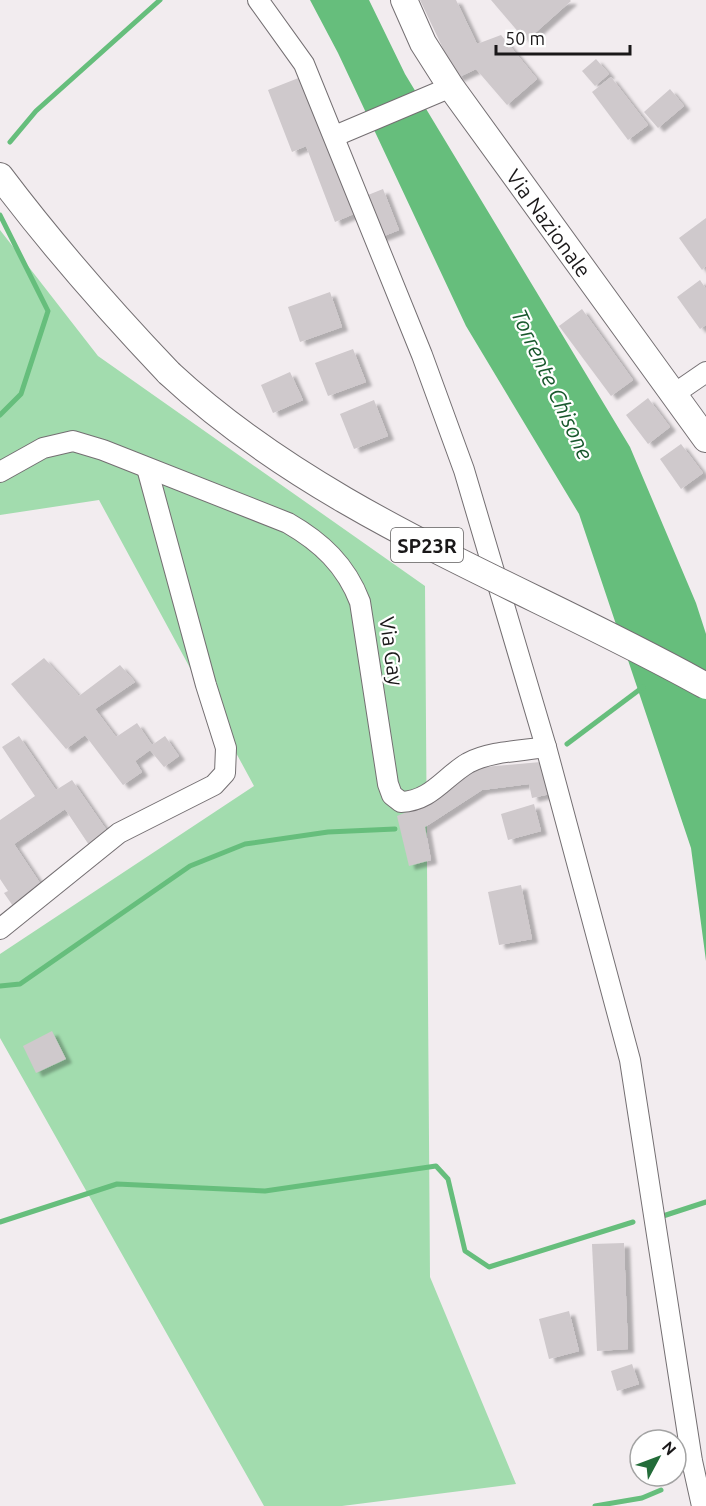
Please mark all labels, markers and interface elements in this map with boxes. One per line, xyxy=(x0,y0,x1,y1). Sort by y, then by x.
scale bar xyxy=(496,18,630,56)
text: 50 m xyxy=(505,28,545,48)
street label: Via Nazionale xyxy=(502,164,596,282)
water label: Torrente Chisone xyxy=(507,305,599,463)
road number: SP23R xyxy=(391,528,463,562)
street label: Via Gay xyxy=(375,615,409,687)
north arrow xyxy=(628,1428,688,1488)
text: N xyxy=(659,1438,680,1459)

